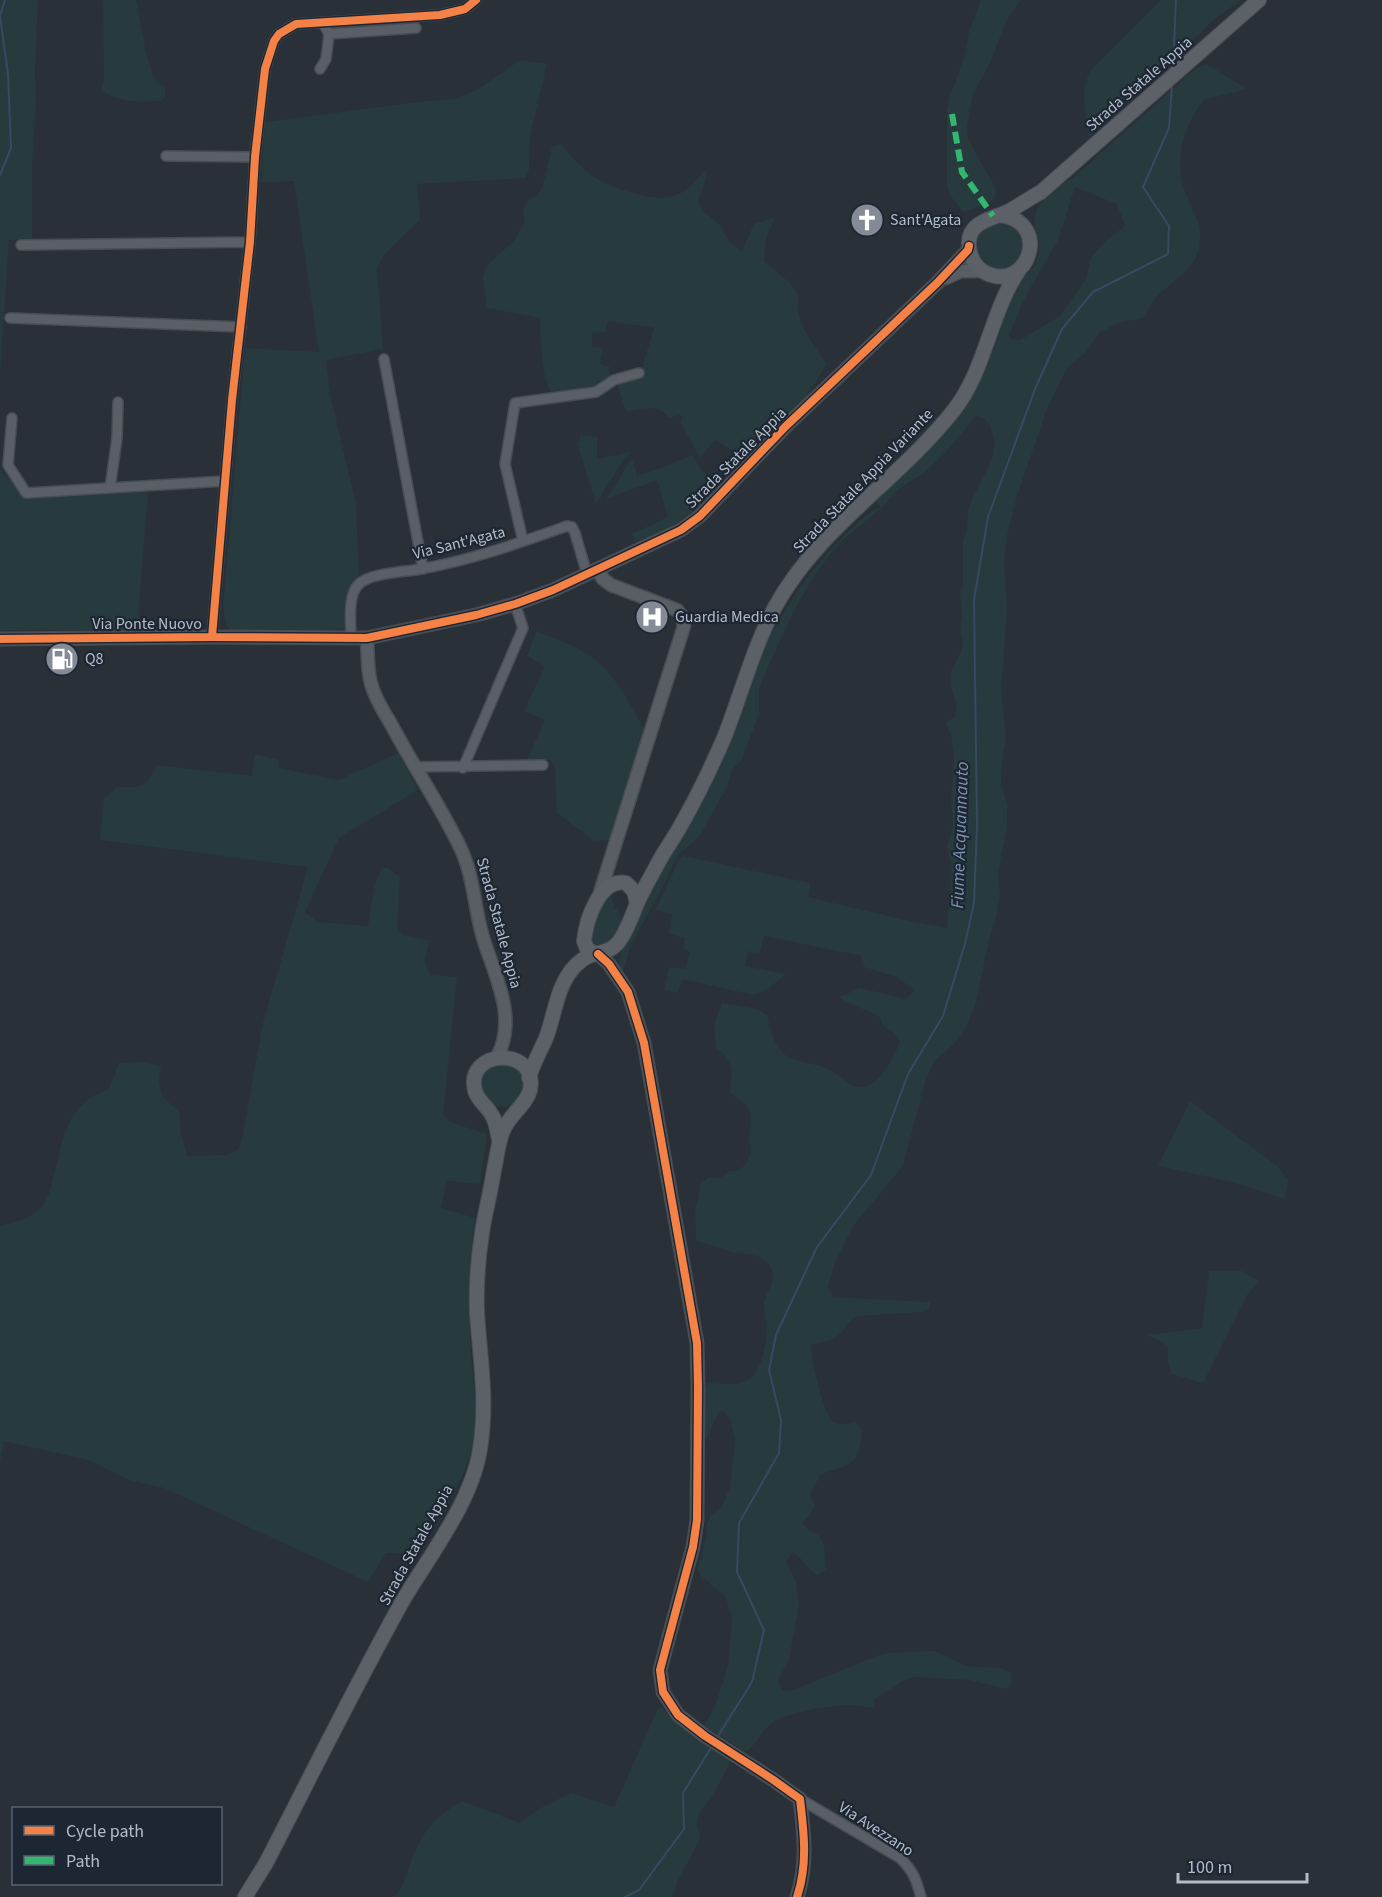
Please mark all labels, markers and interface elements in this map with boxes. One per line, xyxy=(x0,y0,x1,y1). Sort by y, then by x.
street label: Strada Statale Appia xyxy=(1081,31,1197,137)
church icon: Sant'Agata xyxy=(849,202,885,238)
place label: Sant'Agata xyxy=(890,209,961,231)
street label: Strada Statale Appia xyxy=(681,403,791,513)
street label: Strada Statale Appia Variante xyxy=(788,404,938,558)
street label: Via Sant'Agata xyxy=(410,521,508,565)
hospital icon: Guardia Medica xyxy=(634,599,670,635)
place label: Guardia Medica xyxy=(675,606,779,628)
street label: Via Ponte Nuovo xyxy=(92,613,202,635)
fuel station icon: Q8 xyxy=(44,641,80,677)
place label: Q8 xyxy=(85,648,104,670)
water label: Fiume Acquannauto xyxy=(945,761,975,909)
street label: Strada Statale Appia xyxy=(471,855,527,991)
street label: Strada Statale Appia xyxy=(374,1481,458,1609)
street label: Via Avezzano xyxy=(834,1796,918,1862)
legend xyxy=(12,1807,222,1885)
text: Cycle path xyxy=(66,1819,144,1844)
scale bar xyxy=(1178,1846,1307,1884)
text: Path xyxy=(66,1849,100,1874)
text: 100 m xyxy=(1187,1855,1232,1880)

